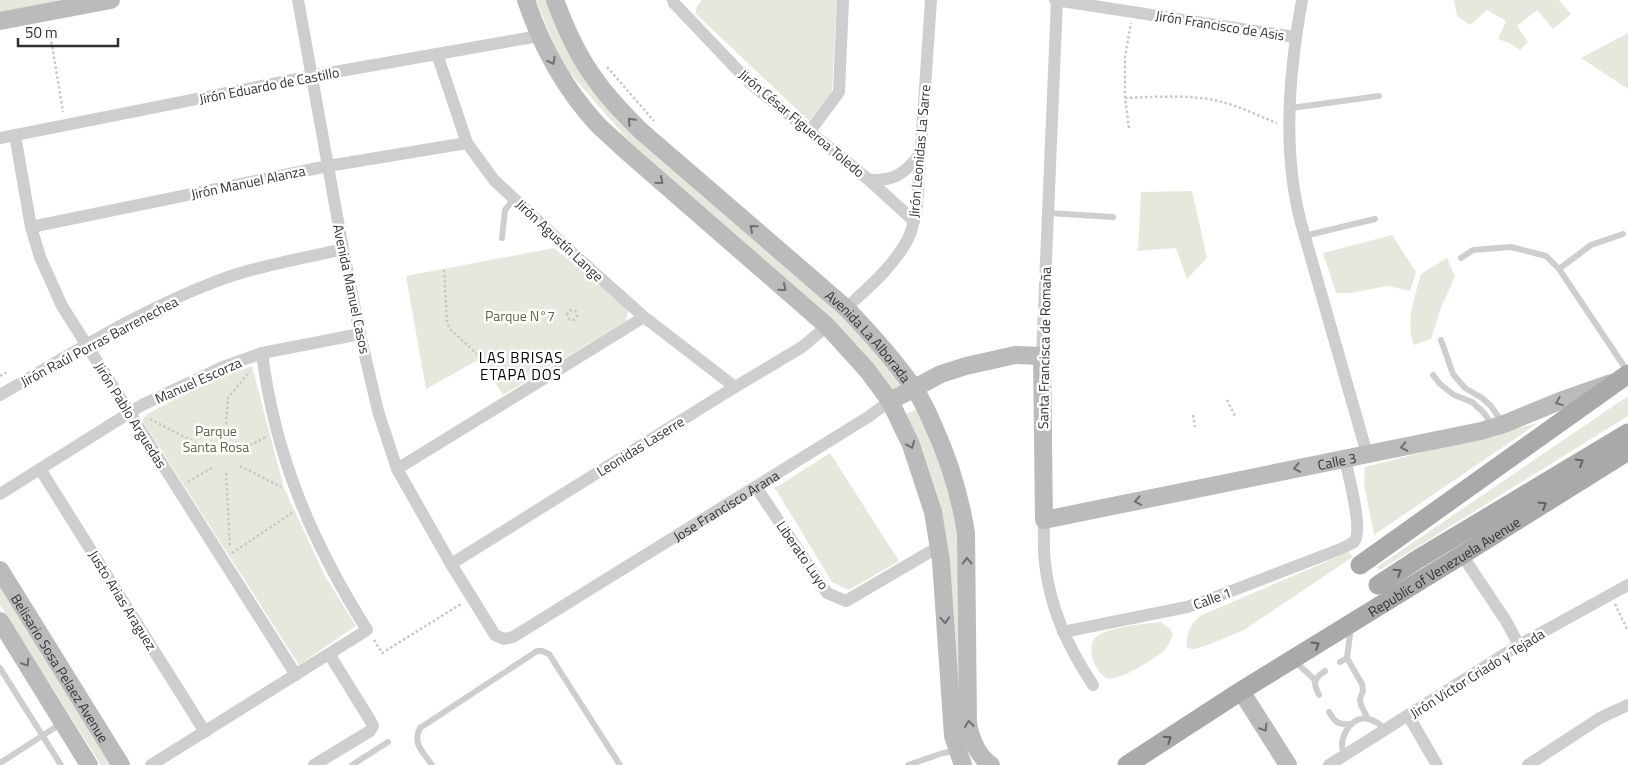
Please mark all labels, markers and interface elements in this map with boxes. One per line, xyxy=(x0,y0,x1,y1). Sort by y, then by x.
street label: Jirón Francisco de Asis xyxy=(1154,4,1286,46)
scale bar xyxy=(18,15,118,47)
text: 50 m xyxy=(25,21,58,44)
one-way arrow xyxy=(546,55,556,64)
street label: Jirón Eduardo de Castillo xyxy=(197,61,341,109)
street label: Jirón César Figueroa Toledo xyxy=(734,64,870,182)
street label: Jirón Leonidas La Sarre xyxy=(903,84,935,218)
one-way arrow xyxy=(628,117,637,126)
street label: Jirón Manuel Alanza xyxy=(189,160,307,204)
one-way arrow xyxy=(655,175,664,184)
street label: Jirón Agustín Lange xyxy=(511,194,609,286)
street label: Avenida Manuel Casos xyxy=(328,222,376,356)
one-way arrow xyxy=(750,225,759,233)
street label: Santa Francisca de Romaña xyxy=(1032,267,1056,429)
one-way arrow xyxy=(777,282,786,291)
street label: Avenida La Alborada xyxy=(821,284,917,386)
street label: Jirón Raúl Porras Barrenechea xyxy=(17,290,181,392)
park label: Parque N°7 xyxy=(485,305,555,326)
district label: LAS BRISAS ETAPA DOS xyxy=(479,346,563,386)
street label: Manuel Escorza xyxy=(151,351,245,409)
street label: Jirón Pablo Arguedas xyxy=(90,358,172,472)
one-way arrow xyxy=(1555,396,1564,406)
street label: Leonidas Laserre xyxy=(592,411,688,481)
park label: Parque Santa Rosa xyxy=(183,420,249,457)
one-way arrow xyxy=(905,440,915,449)
one-way arrow xyxy=(1399,441,1408,452)
street label: Calle 3 xyxy=(1316,446,1358,475)
one-way arrow xyxy=(1574,458,1583,468)
one-way arrow xyxy=(1293,463,1301,473)
street label: Jose Francisco Arana xyxy=(669,464,783,546)
one-way arrow xyxy=(1133,495,1142,505)
one-way arrow xyxy=(1538,501,1547,511)
street label: Republic of Venezuela Avenue xyxy=(1363,511,1524,621)
street label: Liberato Luyo xyxy=(772,516,834,594)
street label: Justo Arias Araguez xyxy=(84,546,162,654)
one-way arrow xyxy=(962,557,972,564)
one-way arrow xyxy=(1393,569,1402,579)
street label: Calle 1 xyxy=(1190,581,1234,615)
street label: Belisario Sosa Pelaez Avenue xyxy=(6,589,115,746)
one-way arrow xyxy=(939,617,950,625)
street label: Jirón Victor Criado y Tejada xyxy=(1406,623,1548,723)
one-way arrow xyxy=(1310,642,1319,652)
one-way arrow xyxy=(20,657,29,666)
one-way arrow xyxy=(964,719,975,727)
one-way arrow xyxy=(1258,722,1268,731)
one-way arrow xyxy=(1162,735,1171,745)

